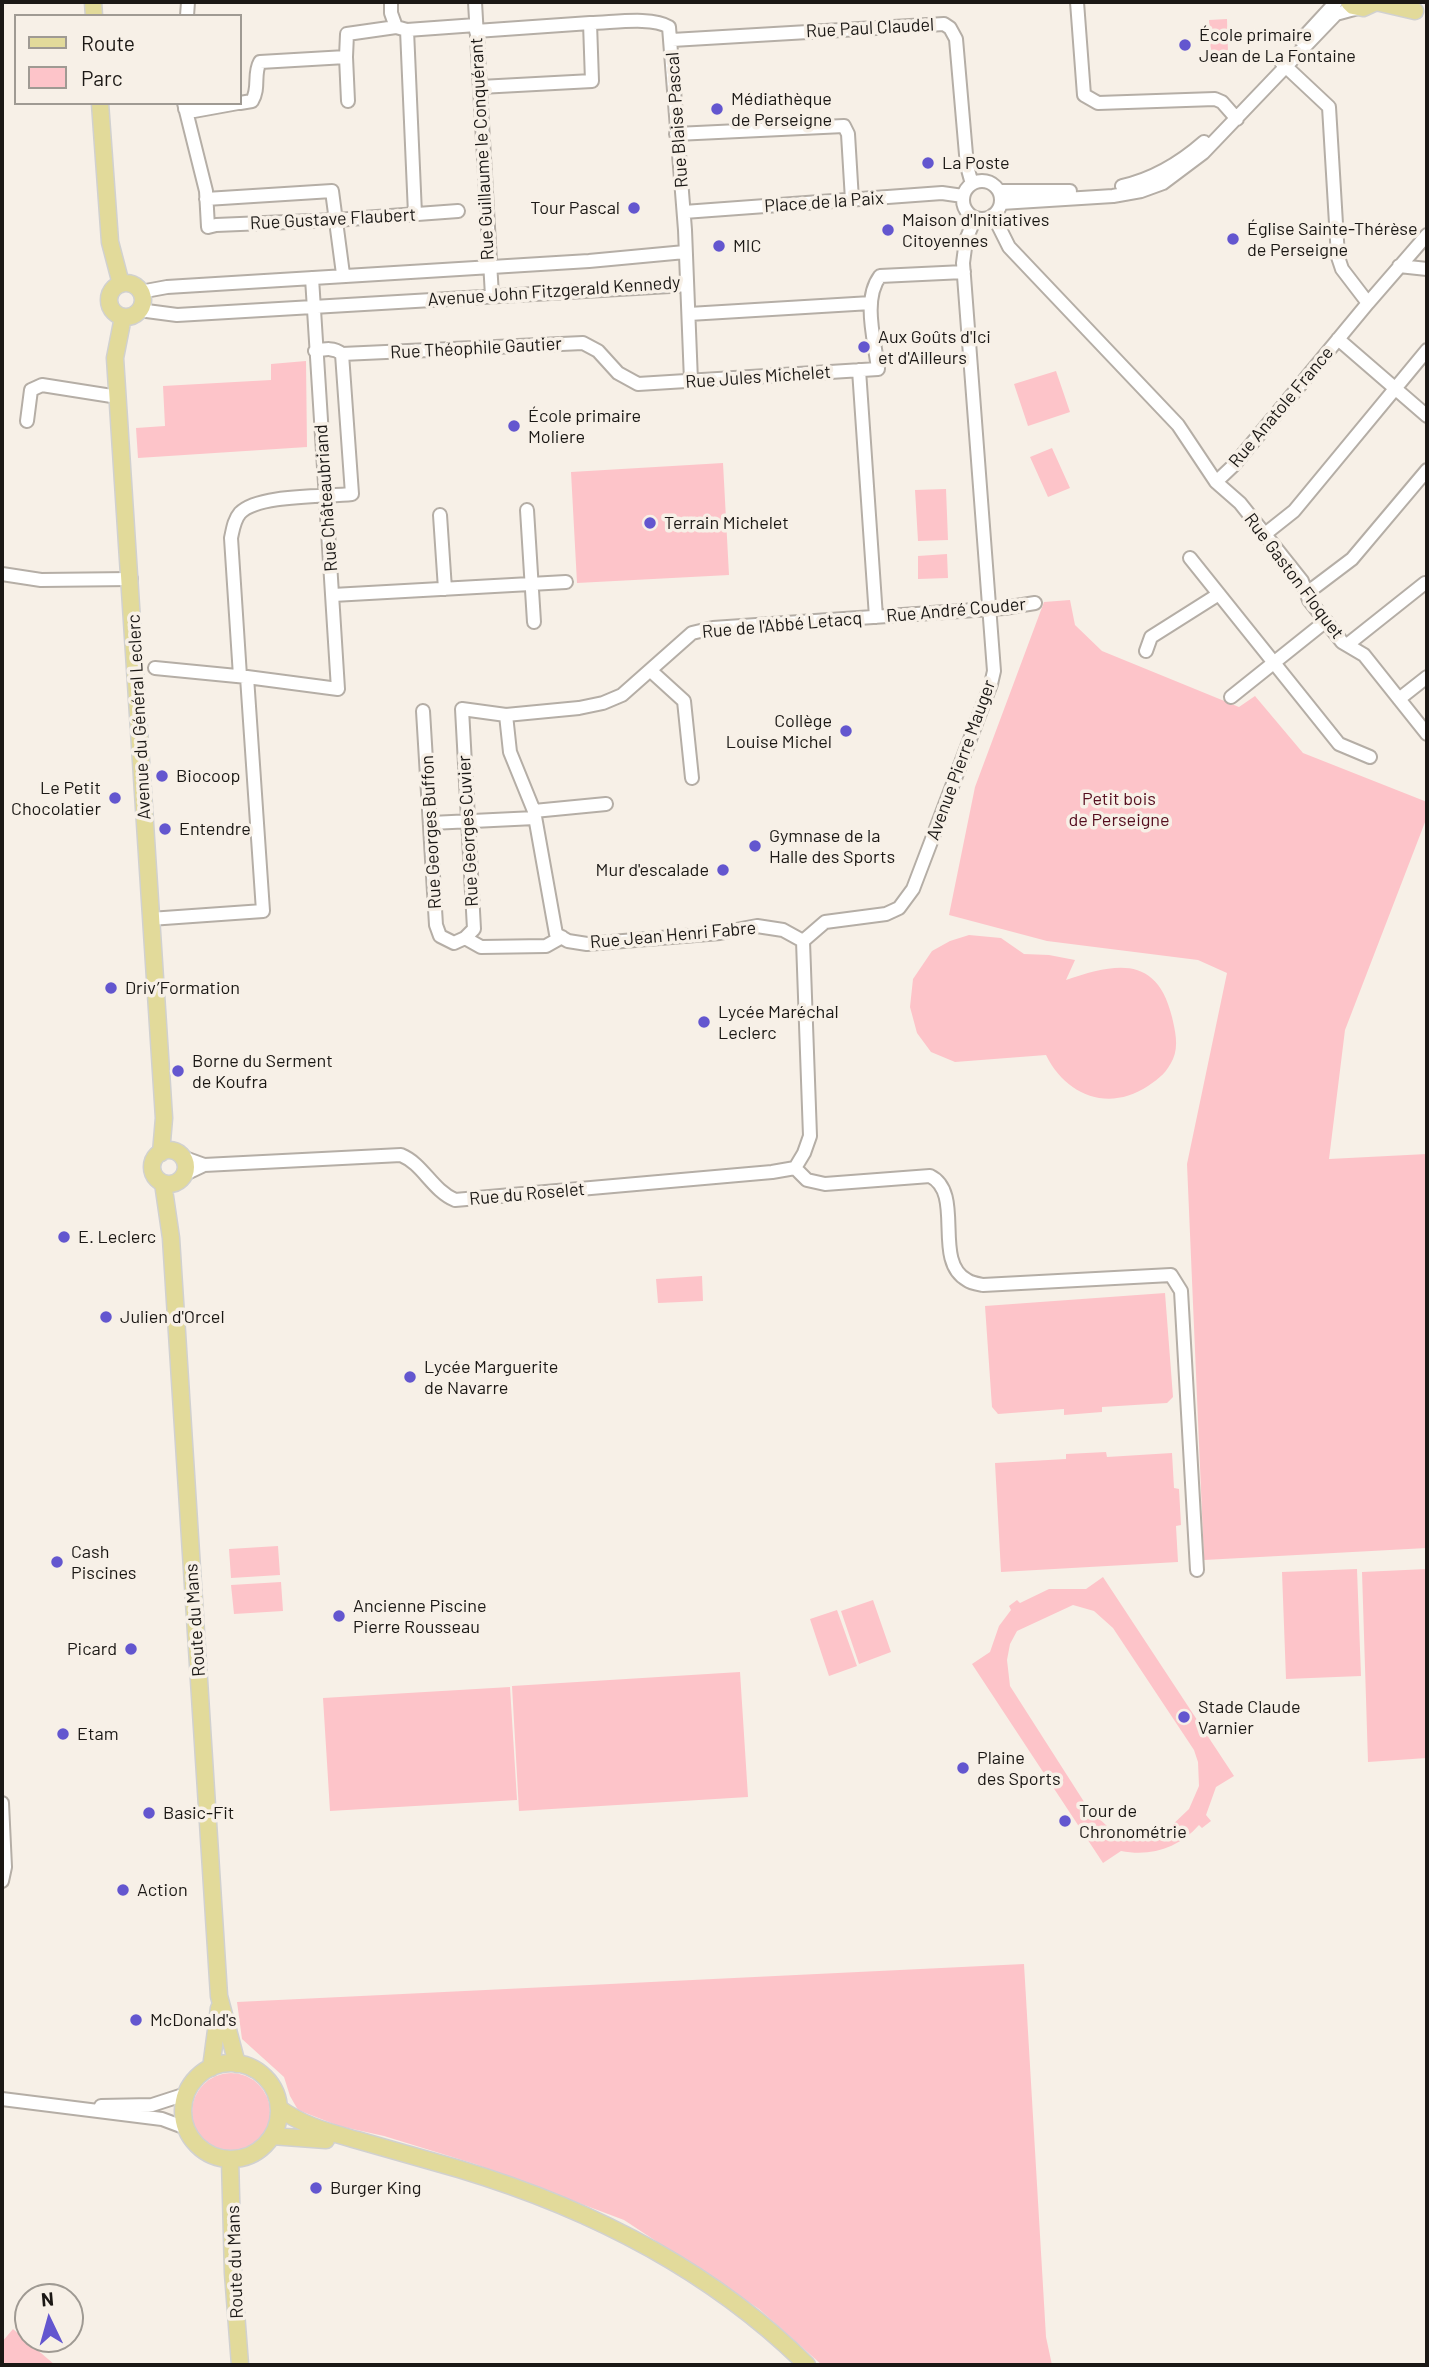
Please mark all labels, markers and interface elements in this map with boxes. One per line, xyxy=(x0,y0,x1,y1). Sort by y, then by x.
legend xyxy=(14,14,242,105)
street label: Rue Paul Claudel xyxy=(805,14,935,42)
place label: École primaire Jean de La Fontaine xyxy=(1199,24,1356,66)
text: Route xyxy=(81,30,135,55)
street label: Rue Guillaume le Conquérant xyxy=(465,37,499,261)
marker: École primaire Jean de La Fontaine xyxy=(1177,37,1193,53)
street label: Rue Blaise Pascal xyxy=(661,51,693,189)
text: Parc xyxy=(81,65,123,90)
place label: Médiathèque de Perseigne xyxy=(731,88,832,130)
marker: Médiathèque de Perseigne xyxy=(709,101,725,117)
place label: La Poste xyxy=(942,152,1010,174)
marker: La Poste xyxy=(920,155,936,171)
street label: Place de la Paix xyxy=(764,187,884,217)
place label: Tour Pascal xyxy=(530,197,620,219)
marker: Tour Pascal xyxy=(626,200,642,216)
street label: Rue Gustave Flaubert xyxy=(249,204,417,234)
place label: Maison d'Initiatives Citoyennes xyxy=(902,209,1049,252)
place label: Église Sainte-Thérèse de Perseigne xyxy=(1247,218,1418,260)
marker: Maison d'Initiatives Citoyennes xyxy=(880,222,896,238)
marker: Église Sainte-Thérèse de Perseigne xyxy=(1225,231,1241,247)
place label: MIC xyxy=(733,235,761,257)
marker: MIC xyxy=(711,238,727,254)
street label: Avenue John Fitzgerald Kennedy xyxy=(427,271,681,311)
place label: Aux Goûts d'Ici et d'Ailleurs xyxy=(878,326,991,368)
street label: Rue Théophile Gautier xyxy=(390,333,562,363)
marker: Aux Goûts d'Ici et d'Ailleurs xyxy=(856,339,872,355)
street label: Rue Anatole France xyxy=(1224,342,1338,472)
street label: Rue Jules Michelet xyxy=(684,361,832,393)
place label: École primaire Moliere xyxy=(528,405,641,448)
marker: École primaire Moliere xyxy=(506,418,522,434)
street label: Rue Châteaubriand xyxy=(310,423,342,573)
street label: Rue Gaston Floquet xyxy=(1240,509,1348,643)
place label: Terrain Michelet xyxy=(664,512,789,534)
marker: Terrain Michelet xyxy=(642,515,658,531)
street label: Rue André Couder xyxy=(885,593,1027,627)
street label: Rue de l'Abbé Letacq xyxy=(701,607,863,643)
street label: Avenue du Général Leclerc xyxy=(123,614,155,820)
street label: Avenue Pierre Mauger xyxy=(922,677,1000,843)
place label: Collège Louise Michel xyxy=(726,710,832,752)
marker: Collège Louise Michel xyxy=(838,723,854,739)
street label: Rue Georges Buffon xyxy=(416,754,446,910)
street label: Rue Georges Cuvier xyxy=(453,755,483,907)
place label: Biocoop xyxy=(176,765,241,787)
marker: Biocoop xyxy=(154,768,170,784)
place label: Le Petit Chocolatier xyxy=(11,777,101,820)
park label: Petit bois de Perseigne xyxy=(1068,788,1170,830)
marker: Le Petit Chocolatier xyxy=(107,790,123,806)
place label: Entendre xyxy=(179,818,251,840)
marker: Entendre xyxy=(157,821,173,837)
place label: Gymnase de la Halle des Sports xyxy=(769,825,895,868)
marker: Gymnase de la Halle des Sports xyxy=(747,838,763,854)
place label: Mur d'escalade xyxy=(596,859,709,881)
marker: Mur d'escalade xyxy=(715,862,731,878)
street label: Rue Jean Henri Fabre xyxy=(589,917,757,953)
place label: Driv’Formation xyxy=(125,977,240,999)
marker: Driv’Formation xyxy=(103,980,119,996)
place label: Lycée Maréchal Leclerc xyxy=(718,1001,839,1044)
marker: Lycée Maréchal Leclerc xyxy=(696,1014,712,1030)
place label: Borne du Serment de Koufra xyxy=(192,1050,333,1092)
marker: Borne du Serment de Koufra xyxy=(170,1063,186,1079)
street label: Rue du Roselet xyxy=(468,1178,586,1210)
place label: E. Leclerc xyxy=(78,1226,156,1248)
marker: E. Leclerc xyxy=(56,1229,72,1245)
place label: Julien d'Orcel xyxy=(120,1306,225,1328)
marker: Julien d'Orcel xyxy=(98,1309,114,1325)
place label: Lycée Marguerite de Navarre xyxy=(424,1356,558,1398)
marker: Lycée Marguerite de Navarre xyxy=(402,1369,418,1385)
place label: Cash Piscines xyxy=(71,1541,137,1584)
marker: Cash Piscines xyxy=(49,1554,65,1570)
street label: Route du Mans xyxy=(180,1563,210,1677)
place label: Ancienne Piscine Pierre Rousseau xyxy=(353,1595,487,1638)
marker: Ancienne Piscine Pierre Rousseau xyxy=(331,1608,347,1624)
place label: Picard xyxy=(67,1638,117,1660)
marker: Picard xyxy=(123,1641,139,1657)
place label: Stade Claude Varnier xyxy=(1198,1696,1301,1738)
marker: Stade Claude Varnier xyxy=(1176,1709,1192,1725)
place label: Etam xyxy=(77,1723,119,1745)
marker: Etam xyxy=(55,1726,71,1742)
place label: Plaine des Sports xyxy=(977,1747,1061,1790)
marker: Plaine des Sports xyxy=(955,1760,971,1776)
place label: Tour de Chronométrie xyxy=(1079,1800,1187,1842)
place label: Basic-Fit xyxy=(163,1802,234,1824)
marker: Basic-Fit xyxy=(141,1805,157,1821)
marker: Tour de Chronométrie xyxy=(1057,1813,1073,1829)
place label: Action xyxy=(137,1879,188,1901)
marker: Action xyxy=(115,1882,131,1898)
place label: McDonald's xyxy=(150,2009,237,2031)
marker: McDonald's xyxy=(128,2012,144,2028)
place label: Burger King xyxy=(330,2177,421,2199)
marker: Burger King xyxy=(308,2180,324,2196)
street label: Route du Mans xyxy=(222,2205,248,2319)
north arrow xyxy=(14,2283,84,2353)
text: N xyxy=(40,2287,55,2311)

